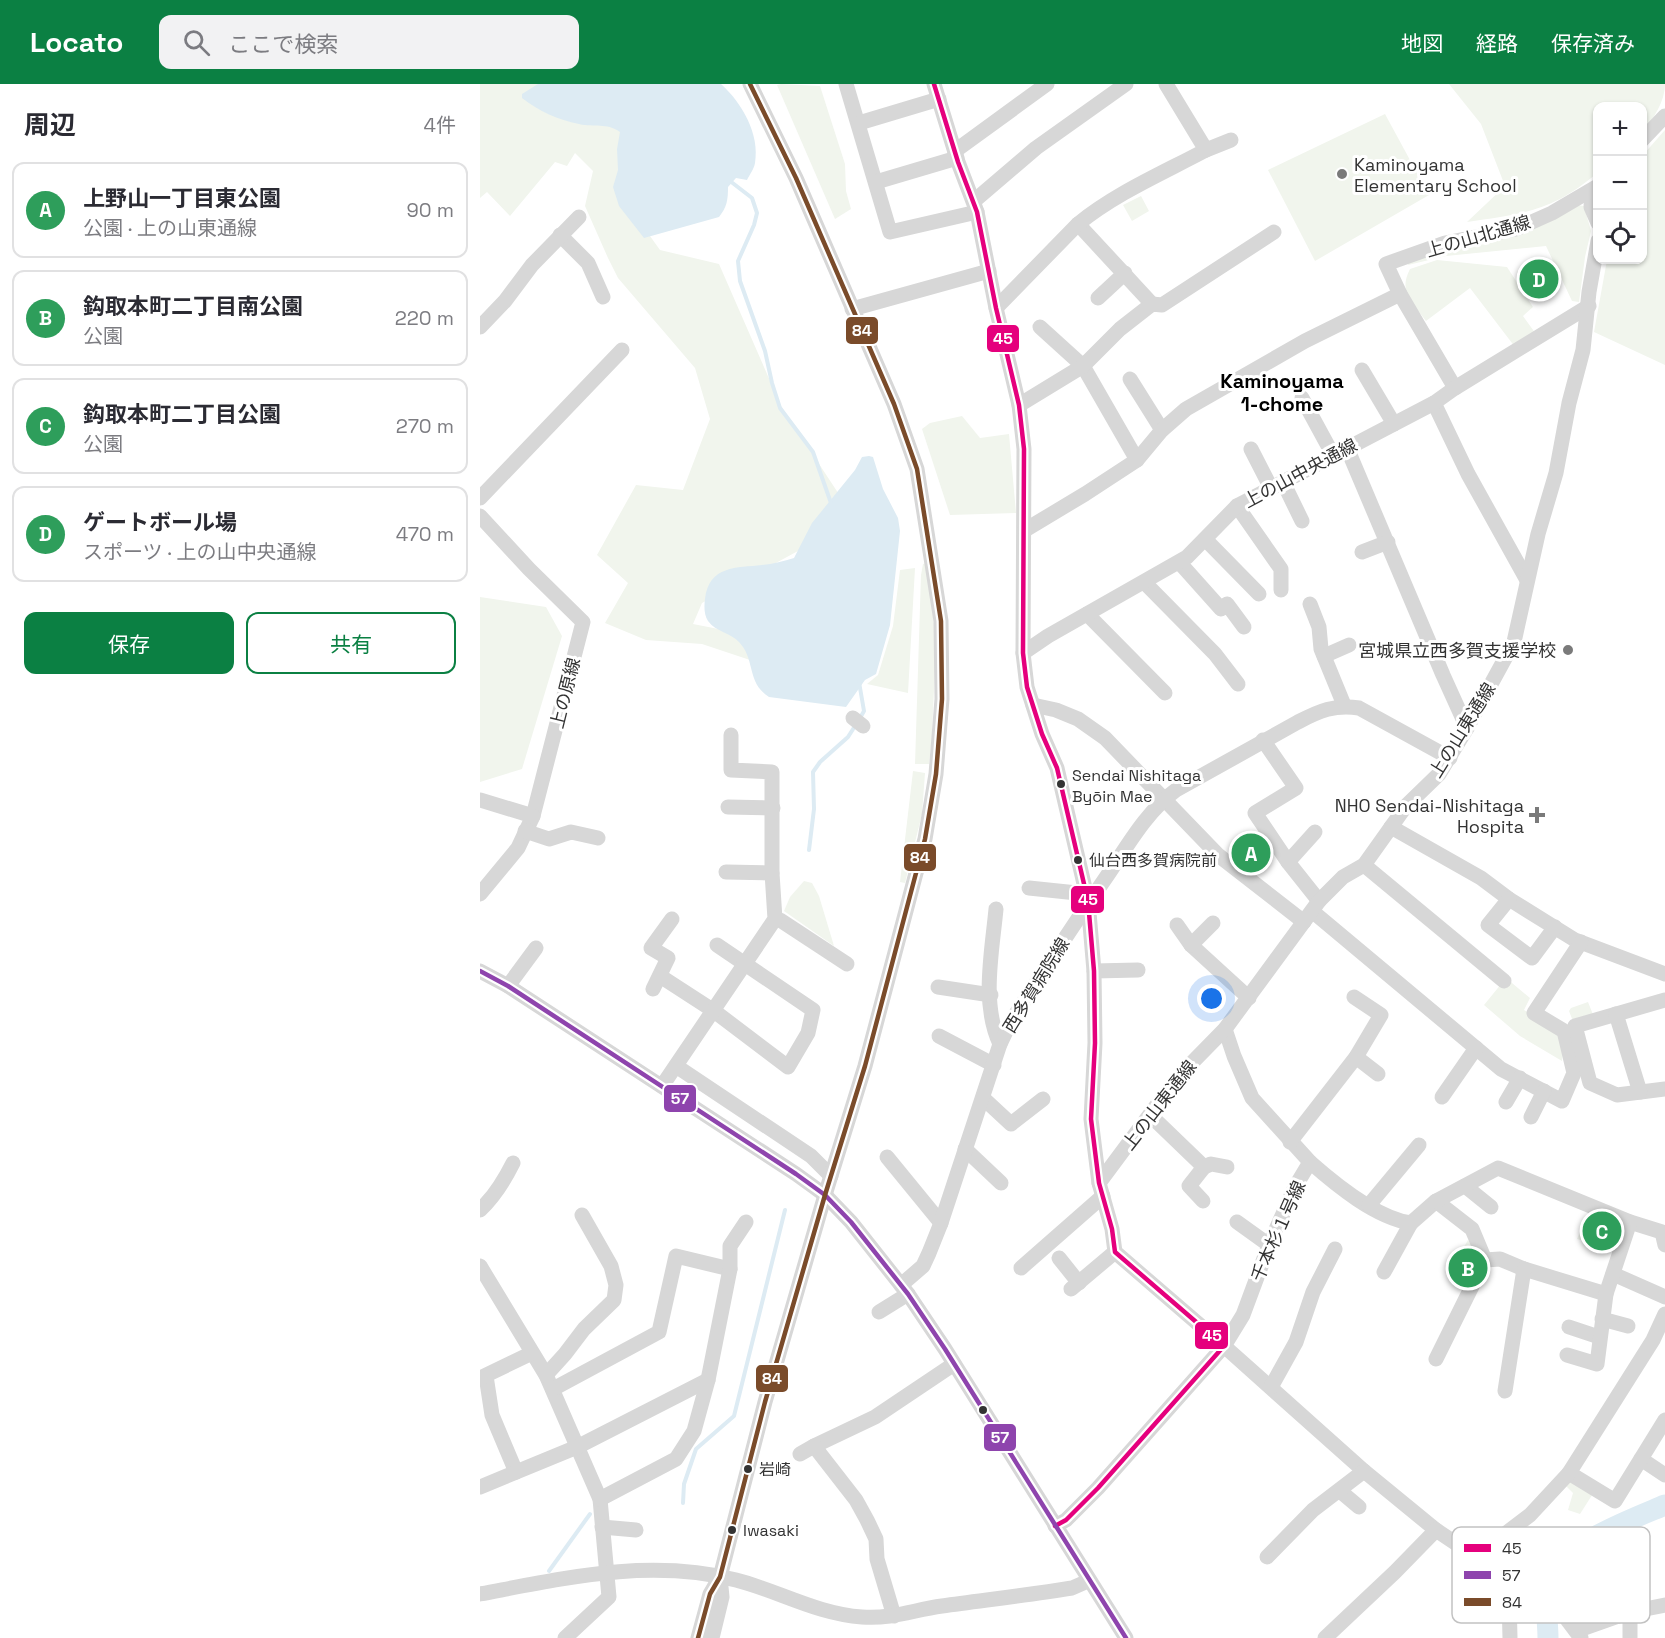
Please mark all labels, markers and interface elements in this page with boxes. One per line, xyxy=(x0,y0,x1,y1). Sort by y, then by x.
search box xyxy=(159,15,579,69)
text: Locato xyxy=(30,24,123,60)
icon: search xyxy=(180,26,213,59)
text: ここで検索 xyxy=(228,30,338,58)
text: 地図 xyxy=(1401,30,1443,57)
text: 経路 xyxy=(1476,30,1518,57)
text: 保存済み xyxy=(1551,30,1635,57)
map controls xyxy=(1593,102,1647,264)
button: + xyxy=(1593,102,1647,156)
text: 周辺 xyxy=(24,108,76,142)
text: 4件 xyxy=(424,112,456,138)
place label: Kaminoyama Elementary School xyxy=(1354,153,1517,197)
button: − xyxy=(1593,156,1647,210)
marker: Kaminoyama Elementary School xyxy=(1335,167,1349,181)
text: 上野山一丁目東公園 xyxy=(83,184,281,212)
text: A xyxy=(39,197,52,223)
text: 90 m xyxy=(407,197,454,223)
street label: 上の山北通線 xyxy=(1423,210,1533,262)
button: locate xyxy=(1593,210,1647,264)
text: 公園 · 上の山東通線 xyxy=(83,215,257,241)
pin: D xyxy=(1520,256,1558,302)
text: 鈎取本町二丁目南公園 xyxy=(83,292,303,320)
text: B xyxy=(39,305,52,331)
text: 220 m xyxy=(395,305,454,331)
line badge: 84 xyxy=(845,316,879,345)
text: 84 xyxy=(852,320,872,341)
text: 公園 xyxy=(83,323,123,349)
line badge: 45 xyxy=(986,324,1020,353)
text: 45 xyxy=(993,328,1013,349)
district label: Kaminoyama 1-chome xyxy=(1220,368,1344,417)
text: 鈎取本町二丁目公園 xyxy=(83,400,281,428)
text: C xyxy=(39,413,52,439)
text: 270 m xyxy=(396,413,454,439)
text: 公園 xyxy=(83,431,123,457)
street label: 上の山中央通線 xyxy=(1239,433,1361,513)
text: ゲートボール場 xyxy=(83,508,237,536)
text: D xyxy=(39,521,52,547)
text: 470 m xyxy=(396,521,454,547)
text: スポーツ · 上の山中央通線 xyxy=(83,539,317,565)
button: 保存 xyxy=(24,612,234,674)
button: 共有 xyxy=(246,612,456,674)
place label: 宮城県立西多賀支援学校 xyxy=(1358,639,1556,662)
marker: 宮城県立西多賀支援学校 xyxy=(1561,643,1575,657)
street label: 上の原線 xyxy=(545,655,585,731)
street label: 上の山東通線 xyxy=(1424,678,1500,782)
place label: Sendai Nishitaga Byōin Mae xyxy=(1072,765,1201,807)
marker: Sendai Nishitaga Byōin Mae xyxy=(1055,778,1067,790)
place label: NHO Sendai-Nishitaga Hospita xyxy=(1335,794,1524,838)
marker: NHO Sendai-Nishitaga Hospita xyxy=(1528,806,1546,824)
pin: A xyxy=(1232,830,1270,876)
line badge: 84 xyxy=(903,843,937,872)
text: 84 xyxy=(910,847,930,868)
place label: 仙台西多賀病院前 xyxy=(1089,850,1217,871)
marker: 仙台西多賀病院前 xyxy=(1072,854,1084,866)
line badge: 45 xyxy=(1070,885,1105,914)
text: 45 xyxy=(1078,889,1098,910)
street label: 西多賀病院線 xyxy=(998,933,1074,1037)
your location xyxy=(1197,984,1226,1013)
street label: 上の山東通線 xyxy=(1117,1055,1201,1155)
line badge: 57 xyxy=(663,1084,697,1113)
text: 57 xyxy=(671,1088,689,1109)
street label: 千本杉１号線 xyxy=(1246,1177,1310,1285)
pin: C xyxy=(1582,1208,1622,1254)
pin: B xyxy=(1448,1246,1488,1290)
line badge: 45 xyxy=(1194,1321,1229,1350)
text: 45 xyxy=(1202,1325,1222,1346)
line badge: 84 xyxy=(755,1364,789,1393)
text: 84 xyxy=(762,1368,782,1389)
unlabelled marker xyxy=(977,1404,989,1416)
line badge: 57 xyxy=(983,1423,1017,1452)
text: 57 xyxy=(991,1427,1009,1448)
place label: 岩崎 xyxy=(759,1459,791,1480)
marker: 岩崎 xyxy=(742,1463,754,1475)
place label: Iwasaki xyxy=(743,1520,799,1541)
marker: Iwasaki xyxy=(726,1524,738,1536)
legend xyxy=(1452,1527,1650,1623)
text: 45 xyxy=(1502,1538,1522,1559)
text: 57 xyxy=(1502,1565,1520,1586)
text: 84 xyxy=(1502,1592,1522,1613)

